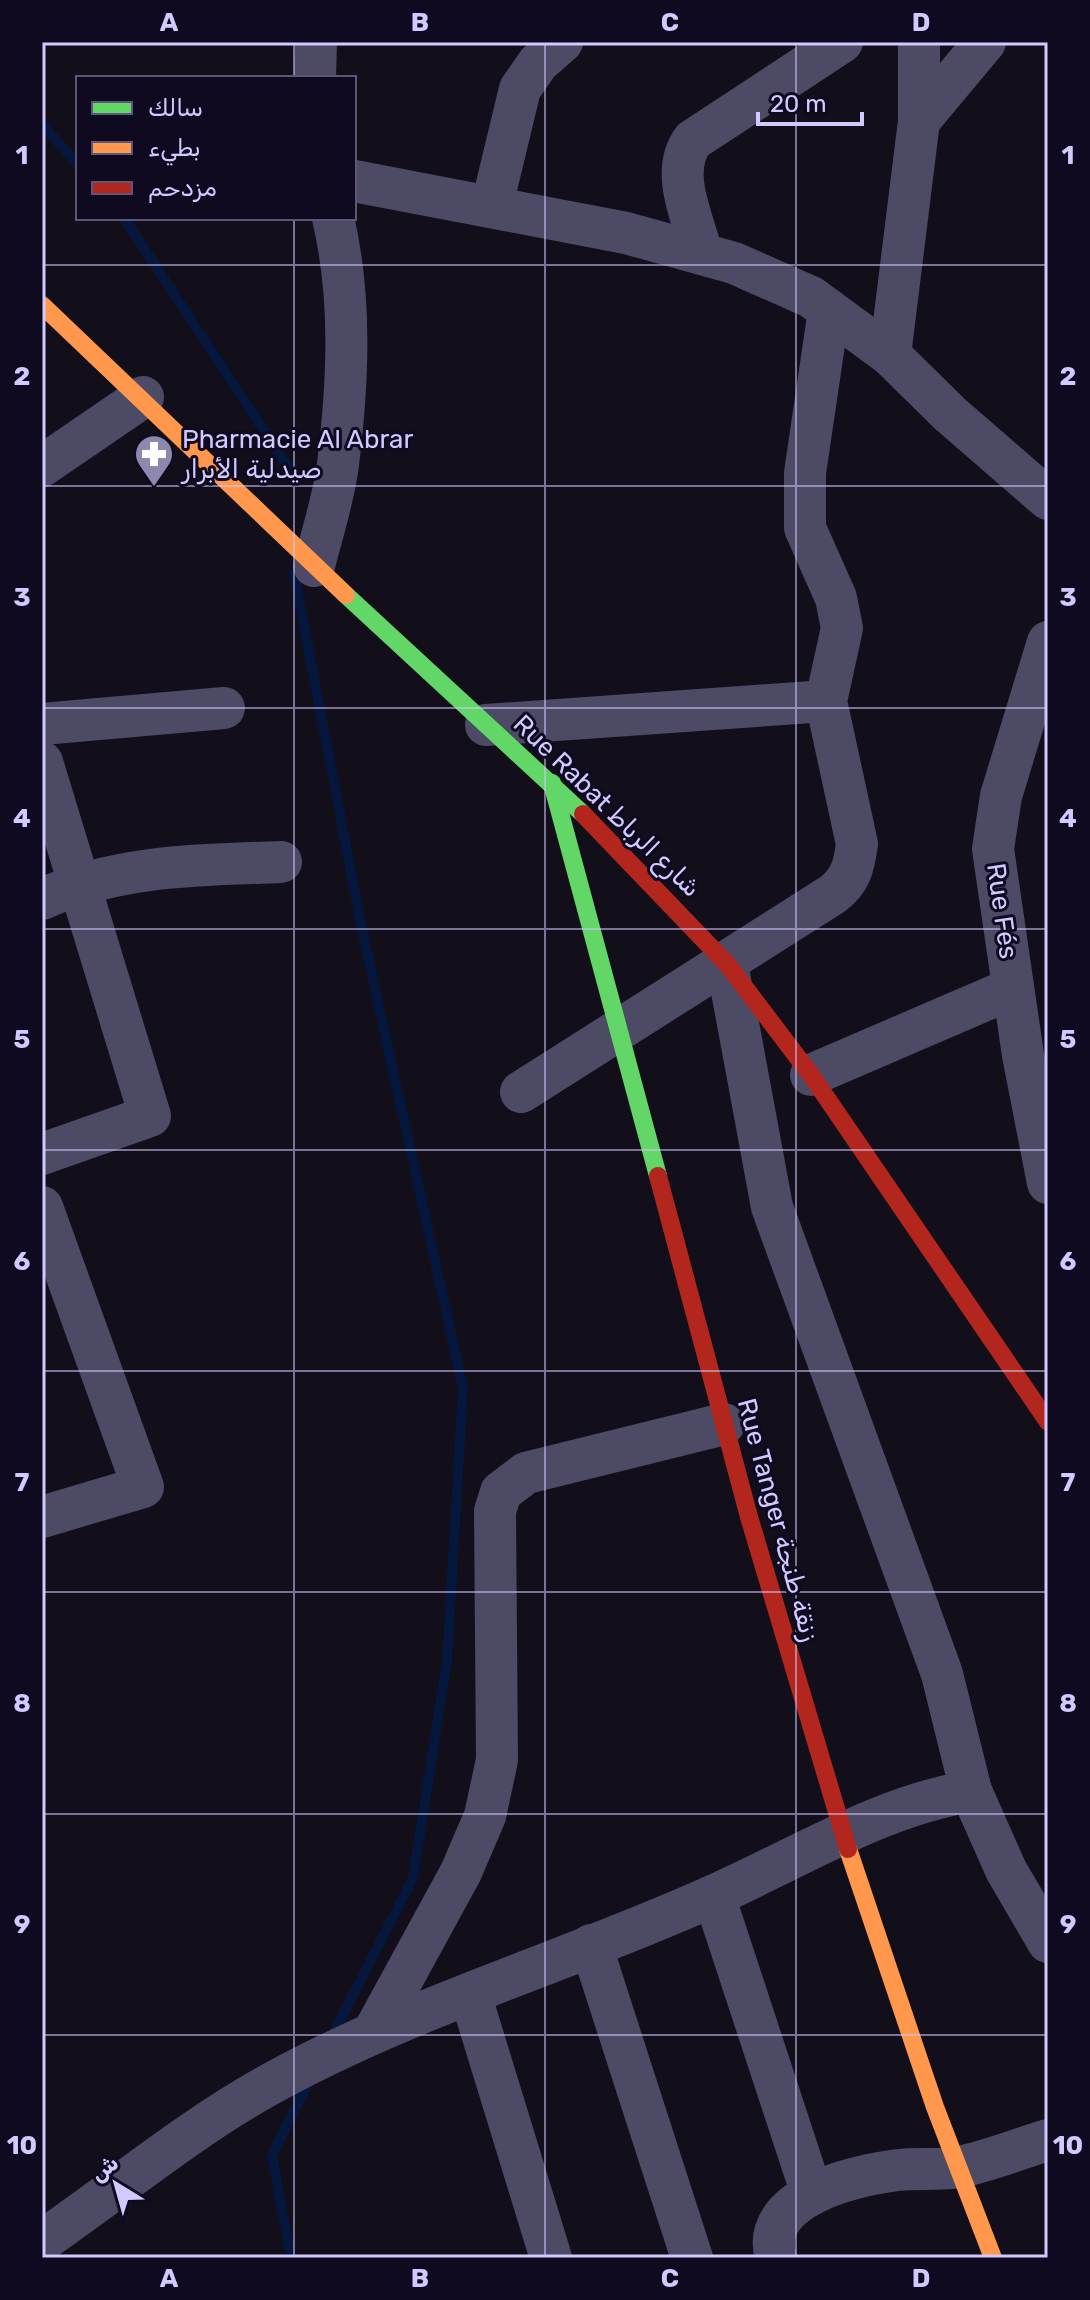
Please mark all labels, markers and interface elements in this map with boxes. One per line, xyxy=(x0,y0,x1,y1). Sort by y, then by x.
text: A xyxy=(160,7,179,38)
text: B xyxy=(411,7,429,38)
text: C xyxy=(661,7,679,38)
text: D xyxy=(912,7,930,38)
legend xyxy=(76,76,356,220)
scale bar xyxy=(758,76,862,126)
text: 20 m xyxy=(770,90,827,118)
text: سالك xyxy=(148,94,203,122)
text: بطيء xyxy=(148,134,201,166)
text: 1 xyxy=(16,140,28,171)
text: 1 xyxy=(1062,140,1074,171)
text: مزدحم xyxy=(148,174,217,203)
text: 2 xyxy=(14,361,30,392)
text: 2 xyxy=(1060,361,1076,392)
place label: Pharmacie Al Abrar صيدلية الأبرار xyxy=(180,424,413,485)
pharmacy icon: Pharmacie Al Abrar صيدلية الأبرار xyxy=(133,433,175,488)
text: 3 xyxy=(13,582,31,613)
text: 3 xyxy=(1059,582,1077,613)
street label: Rue Rabat شارع الرباط xyxy=(505,709,707,905)
text: 4 xyxy=(13,803,31,834)
text: 4 xyxy=(1059,803,1077,834)
street label: Rue Fés xyxy=(980,861,1024,961)
text: 5 xyxy=(14,1024,30,1055)
text: 5 xyxy=(1060,1024,1076,1055)
text: 6 xyxy=(14,1246,31,1277)
text: 6 xyxy=(1060,1246,1077,1277)
street label: Rue Tanger زنقة طنجة xyxy=(731,1395,825,1645)
text: 7 xyxy=(15,1467,30,1498)
text: 7 xyxy=(1061,1467,1076,1498)
text: 8 xyxy=(13,1688,31,1719)
text: 8 xyxy=(1059,1688,1077,1719)
text: 9 xyxy=(14,1909,30,1940)
text: 9 xyxy=(1060,1909,1076,1940)
text: 10 xyxy=(7,2130,37,2161)
text: 10 xyxy=(1053,2130,1083,2161)
north arrow xyxy=(76,2144,156,2224)
text: ش xyxy=(85,2149,124,2188)
text: A xyxy=(160,2263,179,2294)
text: B xyxy=(411,2263,429,2294)
text: C xyxy=(661,2263,679,2294)
text: D xyxy=(912,2263,930,2294)

